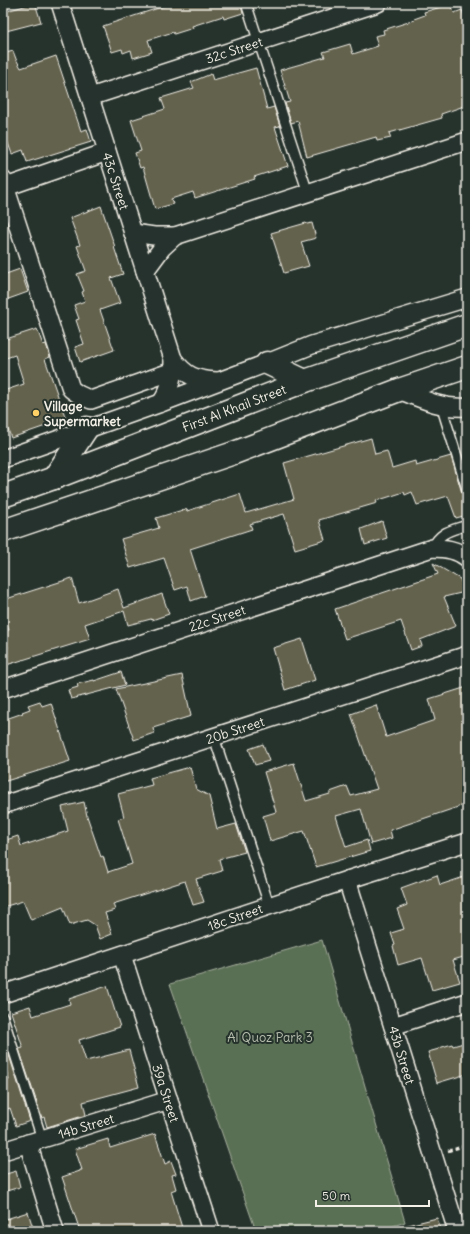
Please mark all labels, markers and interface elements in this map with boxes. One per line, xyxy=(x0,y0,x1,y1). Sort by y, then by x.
street label: 32c Street xyxy=(204,33,265,68)
street label: 43c Street xyxy=(98,150,133,213)
street label: First Al Khail Street xyxy=(180,381,289,436)
place label: Village Supermarket xyxy=(44,398,121,430)
marker: Village Supermarket xyxy=(31,408,41,418)
street label: 22c Street xyxy=(187,601,248,636)
street label: 20b Street xyxy=(204,713,267,748)
street label: 18c Street xyxy=(205,900,265,935)
street label: 43b Street xyxy=(385,1024,419,1087)
park label: Al Quoz Park 3 xyxy=(227,1029,313,1046)
street label: 39a Street xyxy=(148,1062,183,1125)
street label: 14b Street xyxy=(56,1110,117,1143)
scale bar xyxy=(316,1182,429,1208)
text: 50 m xyxy=(322,1188,351,1203)

